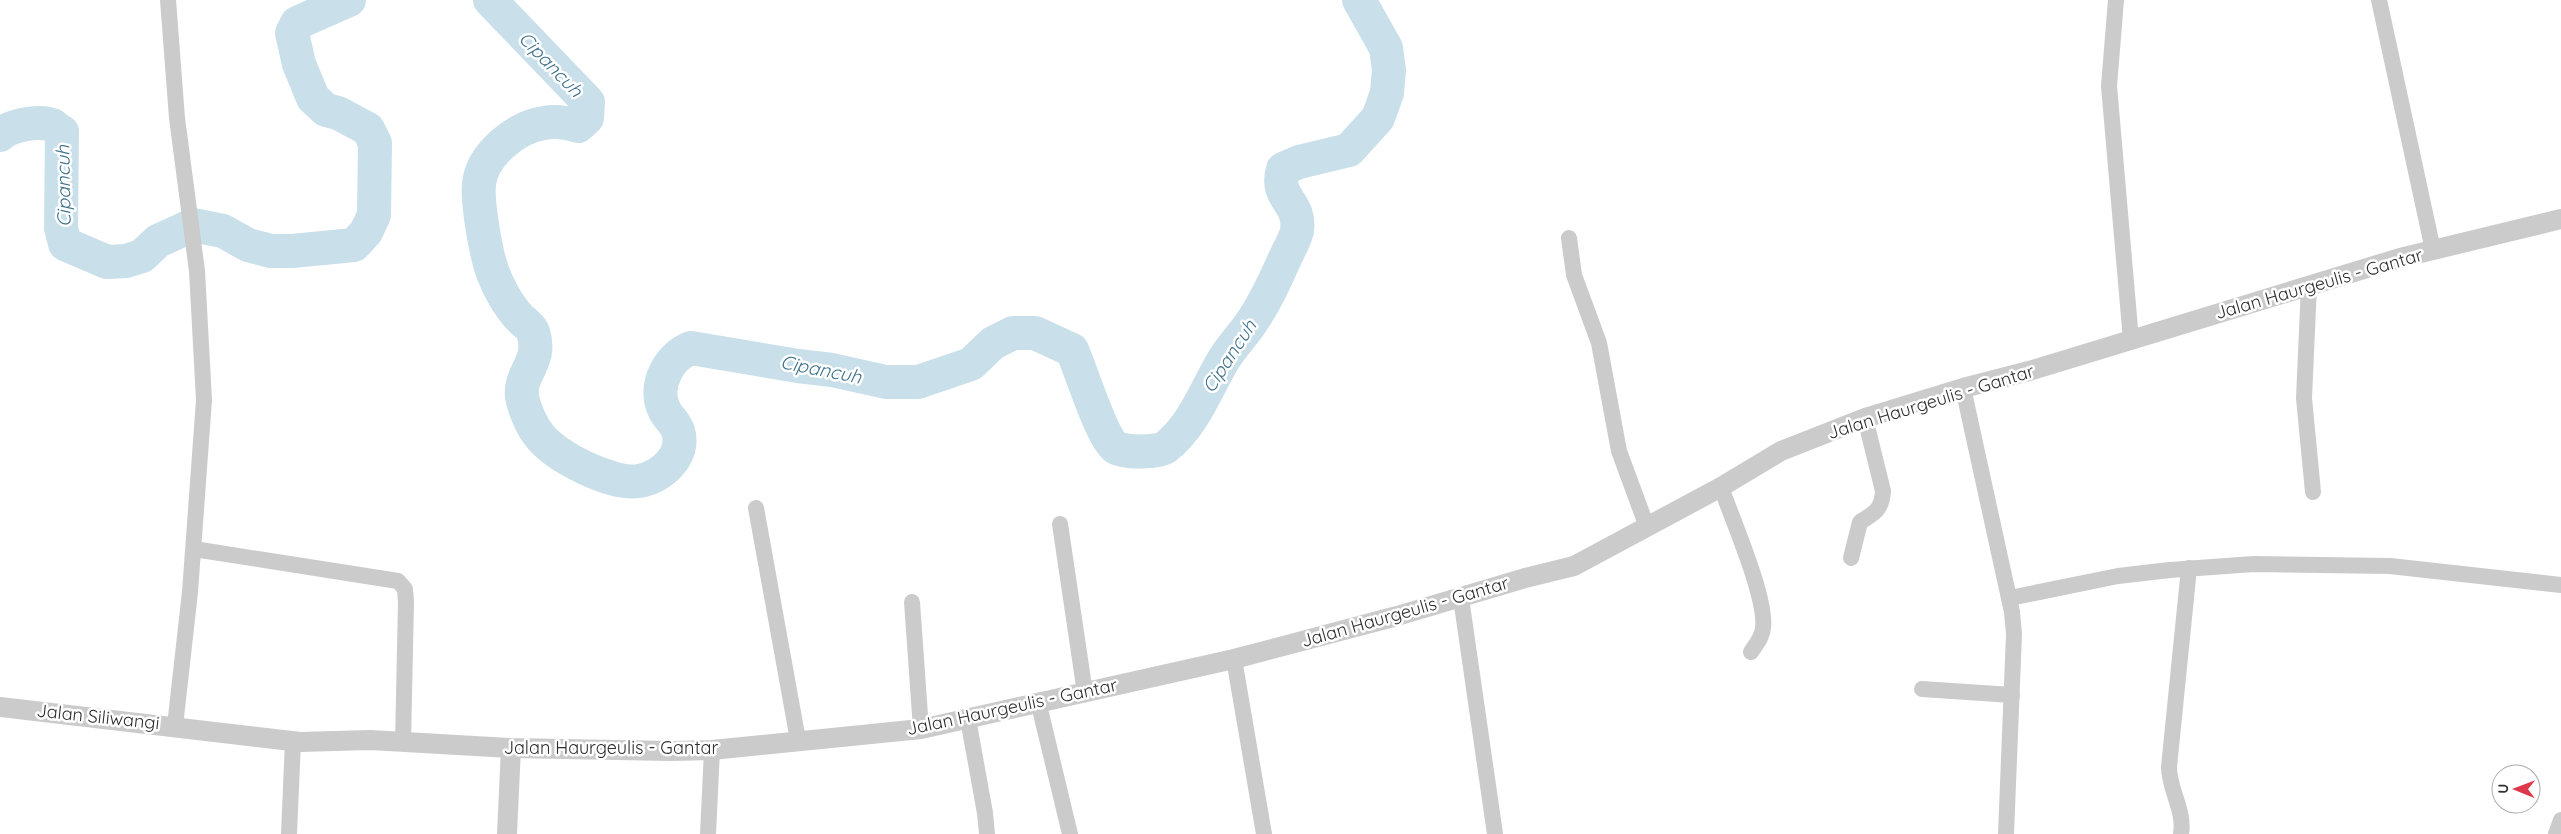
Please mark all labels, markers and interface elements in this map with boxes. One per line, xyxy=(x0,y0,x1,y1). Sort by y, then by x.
water label: Cipancuh xyxy=(514,26,589,103)
water label: Cipancuh xyxy=(50,144,76,227)
street label: Jalan Haurgeulis - Gantar xyxy=(2212,243,2425,324)
water label: Cipancuh xyxy=(1197,314,1262,397)
water label: Cipancuh xyxy=(778,349,865,389)
street label: Jalan Haurgeulis - Gantar xyxy=(1825,359,2037,444)
street label: Jalan Haurgeulis - Gantar xyxy=(1298,571,1511,652)
street label: Jalan Haurgeulis - Gantar xyxy=(904,673,1119,740)
street label: Jalan Siliwangi xyxy=(35,699,161,734)
street label: Jalan Haurgeulis - Gantar xyxy=(504,736,718,759)
north arrow xyxy=(2491,764,2541,814)
text: U xyxy=(2494,784,2512,794)

